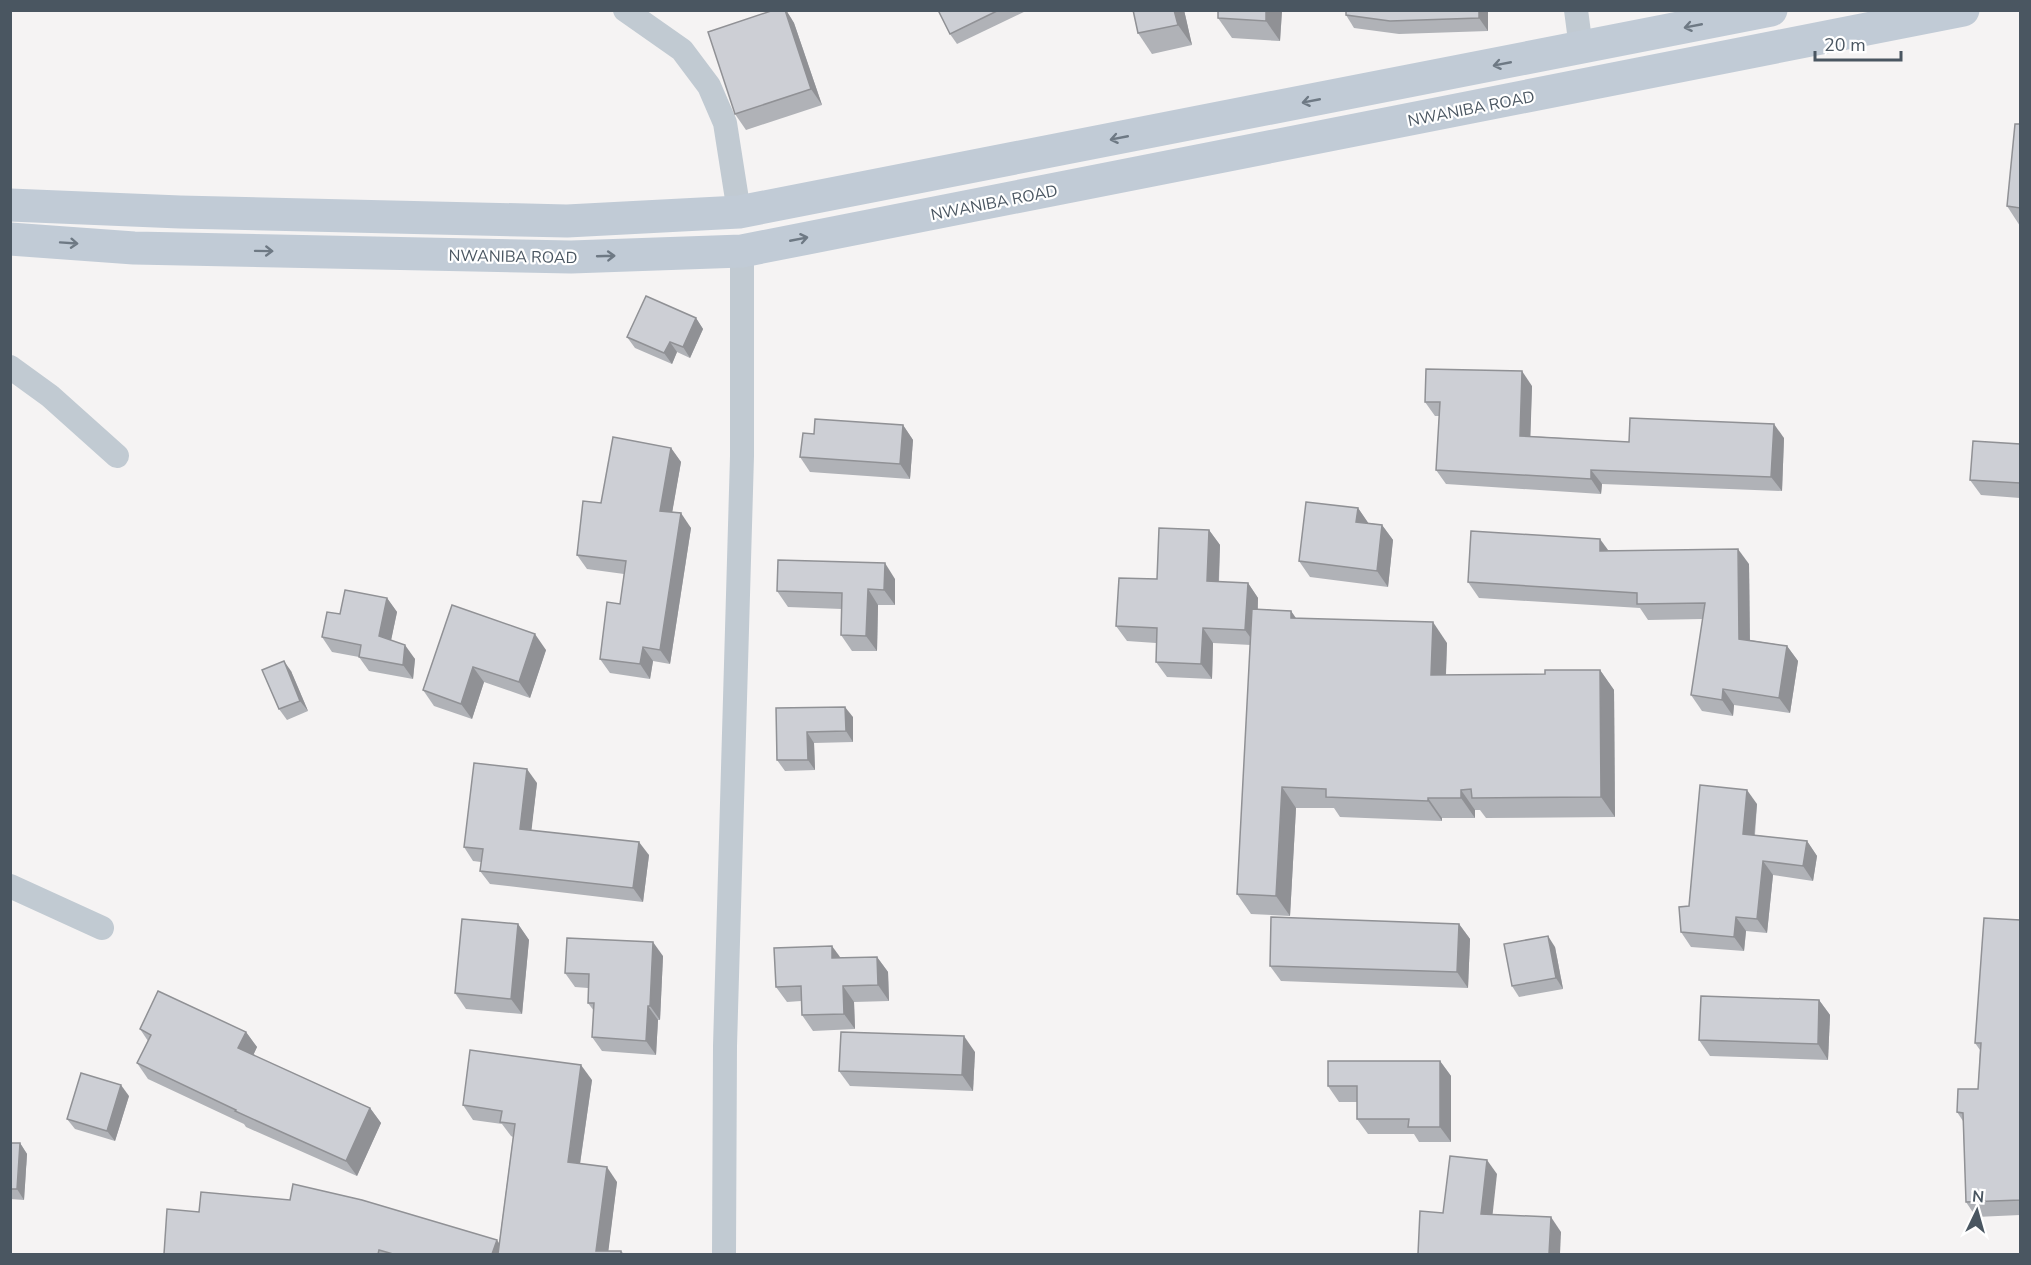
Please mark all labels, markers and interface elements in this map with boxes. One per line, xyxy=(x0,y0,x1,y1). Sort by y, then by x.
one-way arrow xyxy=(1684,21,1704,32)
scale bar xyxy=(1815,24,1900,62)
text: 20 m xyxy=(1824,33,1866,57)
one-way arrow xyxy=(1493,59,1512,70)
street label: NWANIBA ROAD xyxy=(1406,86,1537,132)
one-way arrow xyxy=(1301,96,1321,107)
one-way arrow xyxy=(1110,133,1129,144)
street label: NWANIBA ROAD xyxy=(929,180,1060,226)
one-way arrow xyxy=(789,233,809,244)
one-way arrow xyxy=(58,238,78,249)
one-way arrow xyxy=(253,245,273,256)
street label: NWANIBA ROAD xyxy=(448,245,578,269)
one-way arrow xyxy=(595,250,615,261)
north arrow xyxy=(1947,1181,2007,1241)
text: N xyxy=(1971,1186,1985,1209)

